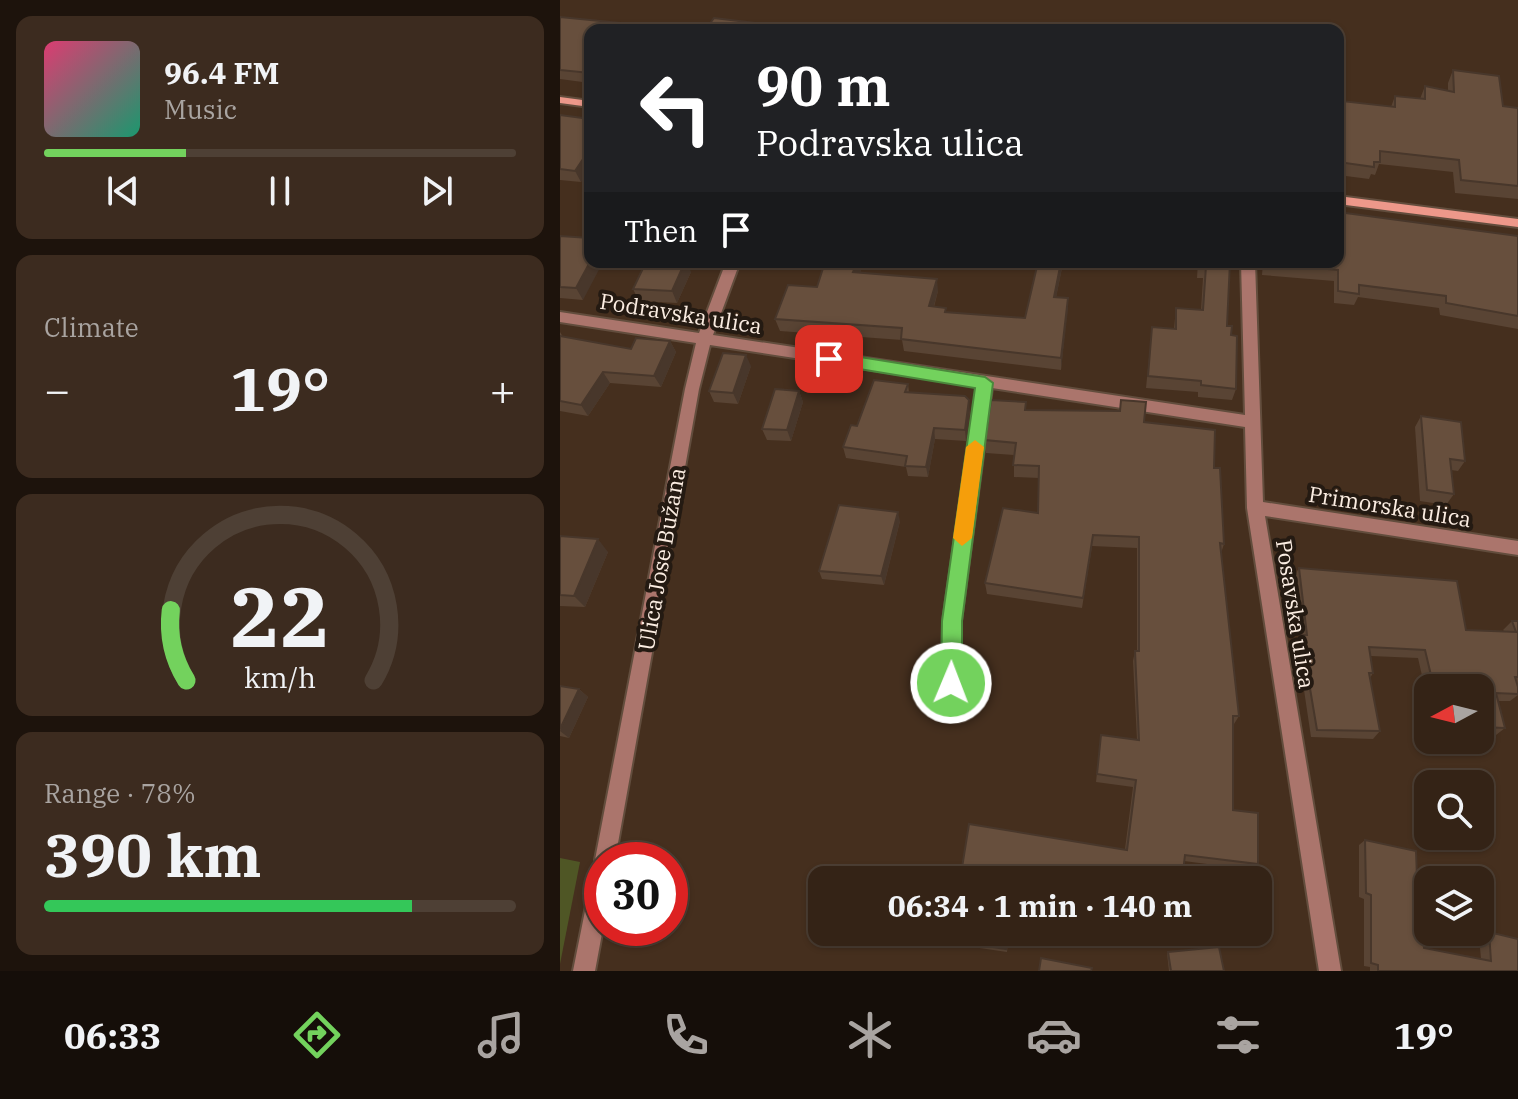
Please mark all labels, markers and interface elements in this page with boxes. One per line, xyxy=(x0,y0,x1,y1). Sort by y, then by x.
text: 90 m xyxy=(756,49,891,121)
text: 96.4 FM xyxy=(164,53,279,92)
icon: left xyxy=(624,56,728,160)
text: Music xyxy=(164,92,237,126)
text: Podravska ulica xyxy=(756,119,1024,166)
icon: previous xyxy=(101,169,145,213)
icon: pause xyxy=(258,169,302,213)
icon: next xyxy=(415,169,459,213)
icon: arrive xyxy=(714,208,758,252)
text: Then xyxy=(624,211,698,250)
street label: Podravska ulica xyxy=(598,286,764,340)
text: Climate xyxy=(44,310,139,344)
pin xyxy=(795,325,863,393)
icon: arrive xyxy=(807,337,851,381)
text: 19° xyxy=(230,349,330,428)
text: − xyxy=(44,361,70,418)
text: + xyxy=(490,361,516,418)
street label: Ulica Jose Bužana xyxy=(631,465,691,653)
street label: Primorska ulica xyxy=(1307,479,1473,533)
street label: Posavska ulica xyxy=(1270,537,1322,691)
text: 22 xyxy=(230,561,330,669)
position arrow xyxy=(909,641,993,725)
text: km/h xyxy=(244,659,316,696)
north arrow xyxy=(1414,674,1494,754)
map controls xyxy=(1414,674,1494,946)
button: search xyxy=(1414,770,1494,850)
text: Range · 78% xyxy=(44,776,196,810)
text: 390 km xyxy=(44,815,262,894)
speed limit sign: 30 xyxy=(584,842,688,946)
button: layers xyxy=(1414,866,1494,946)
text: 06:34 · 1 min · 140 m xyxy=(888,886,1192,925)
icon: directions xyxy=(289,1007,345,1063)
icon: music xyxy=(473,1007,529,1063)
icon: phone xyxy=(658,1007,714,1063)
icon: climate xyxy=(842,1007,898,1063)
icon: car xyxy=(1026,1007,1082,1063)
icon: filters xyxy=(1210,1007,1266,1063)
text: 06:33 xyxy=(64,1012,161,1059)
text: 19° xyxy=(1394,1012,1454,1059)

